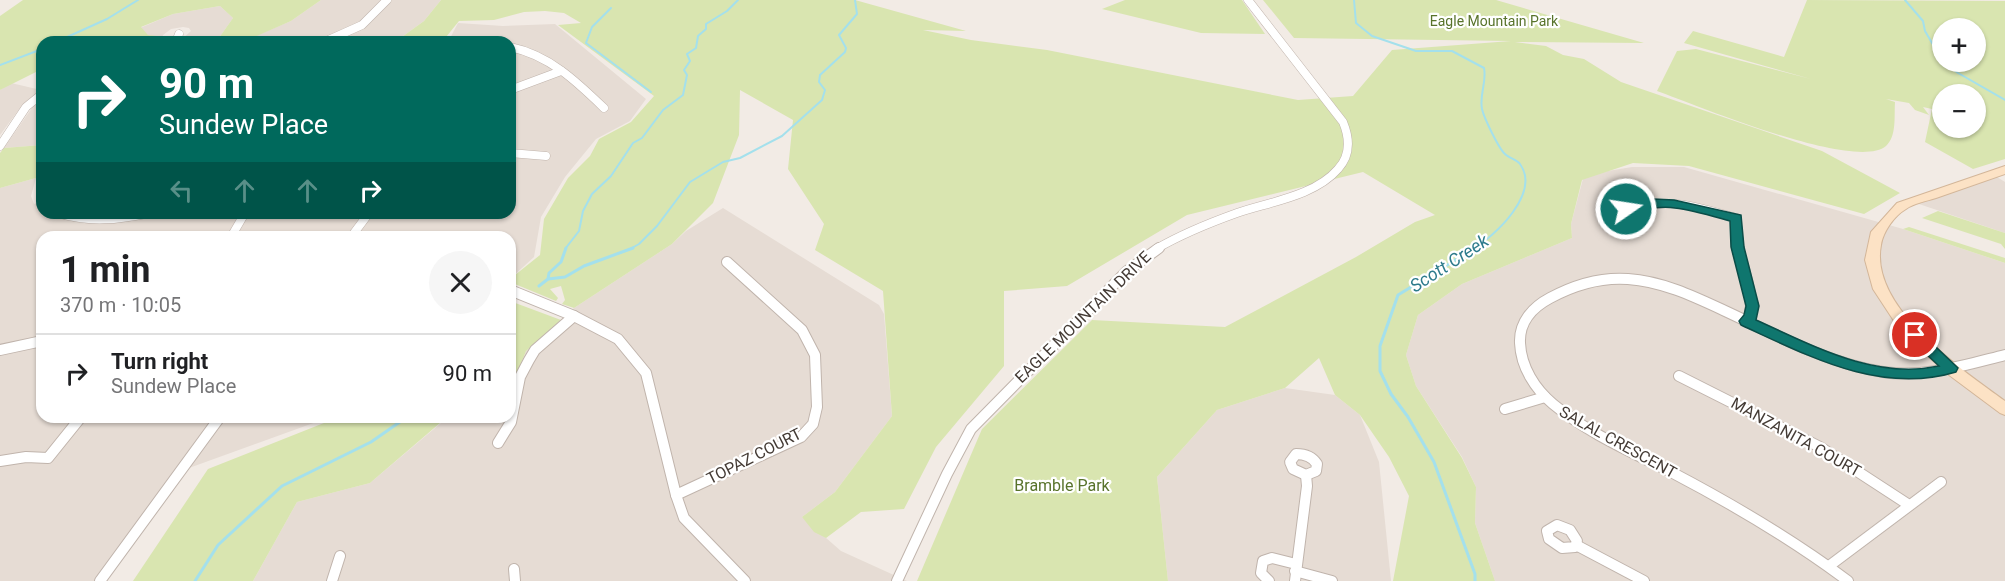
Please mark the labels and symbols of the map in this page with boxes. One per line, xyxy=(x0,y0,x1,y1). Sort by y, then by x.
park label: Eagle Mountain Park xyxy=(1430,13,1559,29)
position arrow xyxy=(1594,177,1658,241)
water label: Scott Creek xyxy=(1406,229,1493,296)
street label: EAGLE MOUNTAIN DRIVE xyxy=(1011,247,1155,387)
pin xyxy=(1889,309,1940,360)
street label: MANZANITA COURT xyxy=(1728,393,1865,481)
street label: SALAL CRESCENT xyxy=(1556,402,1680,482)
street label: TOPAZ COURT xyxy=(703,424,805,488)
park label: Bramble Park xyxy=(1014,476,1111,495)

